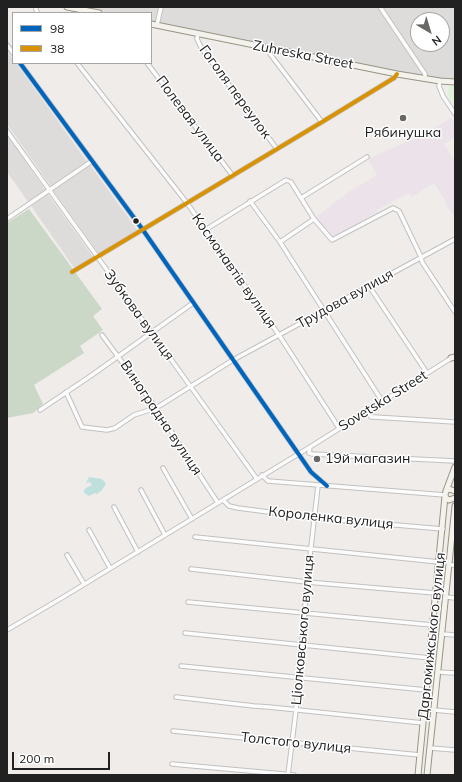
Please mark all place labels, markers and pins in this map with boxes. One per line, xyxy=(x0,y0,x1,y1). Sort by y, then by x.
marker: Рябинушка xyxy=(398,113,408,123)
place label: Рябинушка xyxy=(365,125,441,141)
unlabelled marker xyxy=(131,216,141,226)
place label: 19й магазин xyxy=(325,451,410,467)
marker: 19й магазин xyxy=(312,454,322,464)

